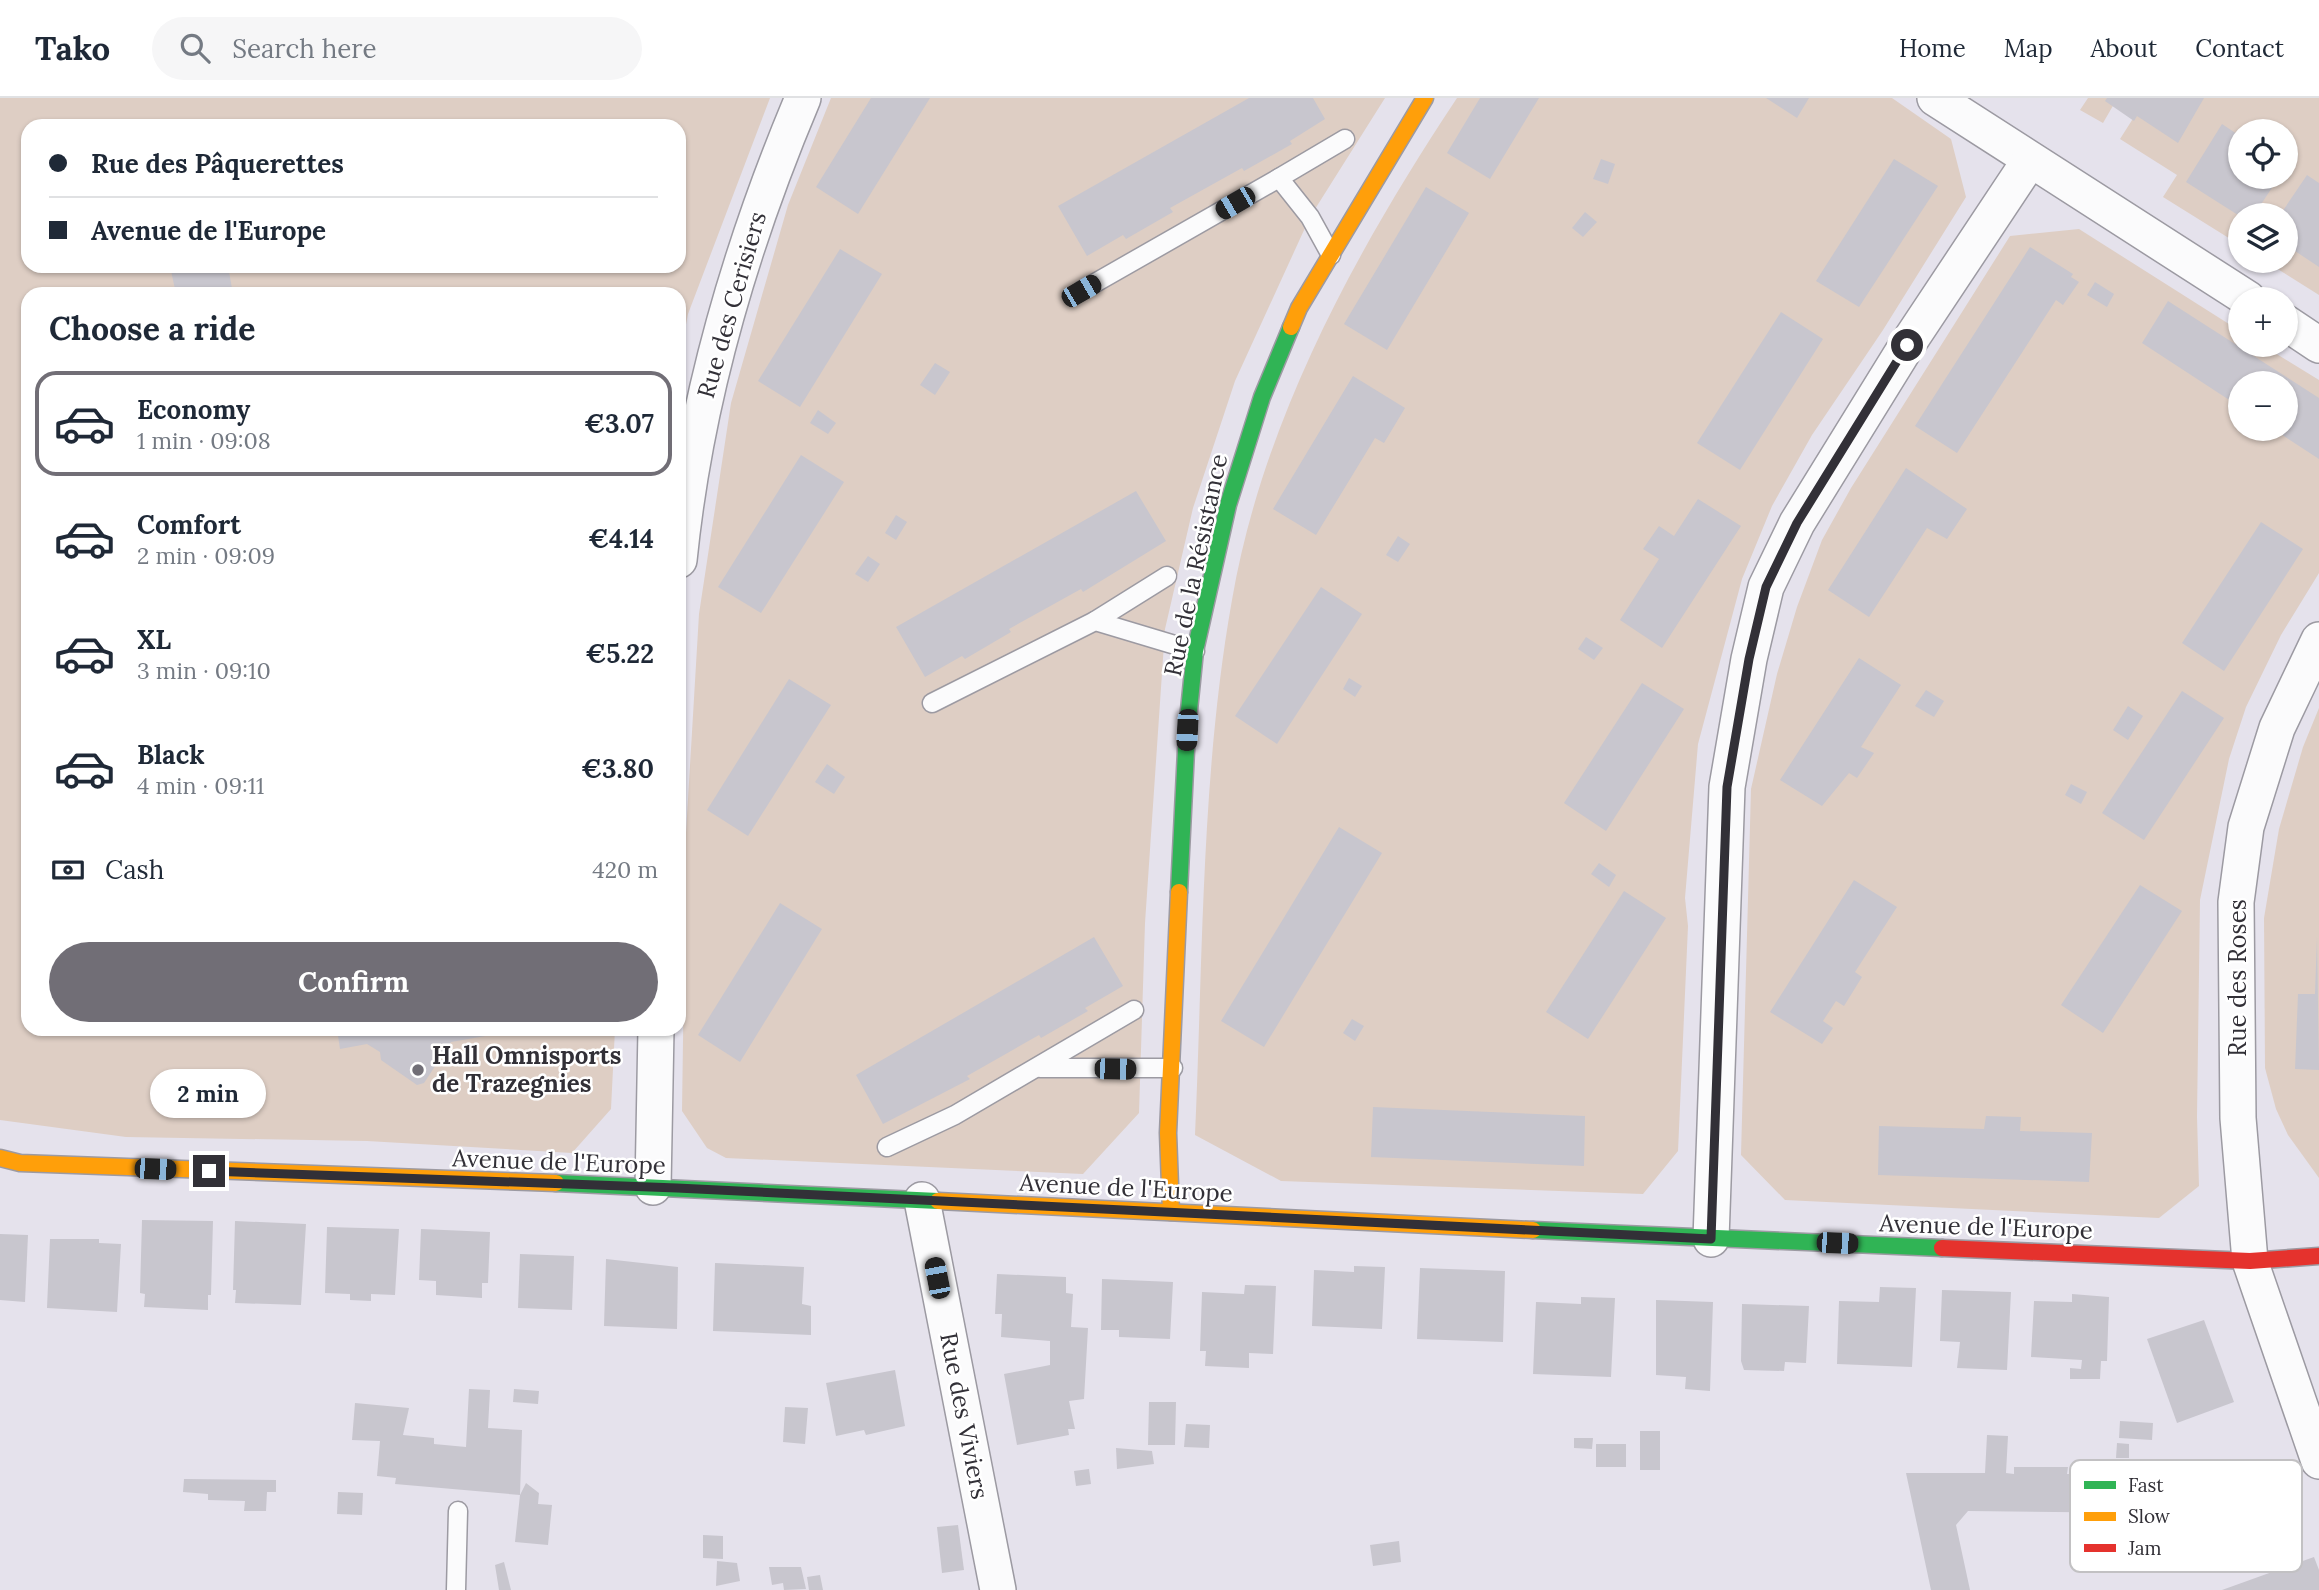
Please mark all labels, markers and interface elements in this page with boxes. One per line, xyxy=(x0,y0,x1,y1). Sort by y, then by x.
search box xyxy=(152,17,642,80)
text: Tako xyxy=(35,27,110,69)
icon: search xyxy=(176,29,214,67)
text: Search here xyxy=(232,32,377,65)
text: Home xyxy=(1899,33,1966,64)
text: Map xyxy=(2004,33,2053,64)
text: About xyxy=(2091,33,2157,64)
text: Contact xyxy=(2195,33,2284,64)
map controls xyxy=(2228,119,2298,441)
button: locate xyxy=(2228,119,2298,189)
text: Rue des Pâquerettes xyxy=(91,147,344,180)
car xyxy=(1212,183,1259,223)
button: layers xyxy=(2228,203,2298,273)
street label: Rue des Cerisiers xyxy=(690,208,773,402)
text: Avenue de l'Europe xyxy=(91,214,326,247)
car xyxy=(1058,271,1105,311)
button: + xyxy=(2228,287,2298,357)
text: Choose a ride xyxy=(49,308,256,349)
route start xyxy=(1891,329,1923,361)
button: − xyxy=(2228,371,2298,441)
icon: car xyxy=(53,392,116,455)
text: Economy xyxy=(137,393,250,426)
text: €3.07 xyxy=(584,407,654,440)
text: 1 min · 09:08 xyxy=(137,426,271,455)
street label: Rue de la Résistance xyxy=(1157,451,1234,679)
icon: car xyxy=(53,507,116,570)
text: Comfort xyxy=(137,508,241,541)
text: €4.14 xyxy=(588,522,654,555)
text: 2 min · 09:09 xyxy=(137,541,275,570)
icon: car xyxy=(53,622,116,685)
text: XL xyxy=(137,623,171,656)
text: €5.22 xyxy=(585,637,654,670)
text: 3 min · 09:10 xyxy=(137,656,271,685)
car xyxy=(1176,708,1199,752)
icon: car xyxy=(53,737,116,800)
text: Black xyxy=(137,738,205,771)
text: €3.80 xyxy=(581,752,654,785)
text: 4 min · 09:11 xyxy=(137,771,264,800)
icon: cash xyxy=(49,851,87,889)
text: Cash xyxy=(105,853,164,886)
text: 420 m xyxy=(592,855,658,884)
street label: Rue des Roses xyxy=(2222,899,2253,1057)
button: Confirm xyxy=(49,942,658,1022)
place label: Hall Omnisports de Trazegnies xyxy=(432,1040,621,1099)
car xyxy=(1094,1058,1137,1080)
marker: Hall Omnisports de Trazegnies xyxy=(410,1062,426,1078)
callout: 2 min xyxy=(151,1070,267,1118)
text: 2 min xyxy=(177,1079,239,1108)
street label: Avenue de l'Europe xyxy=(451,1142,666,1181)
route end xyxy=(193,1155,225,1187)
car xyxy=(134,1158,177,1180)
street label: Avenue de l'Europe xyxy=(1018,1166,1233,1209)
street label: Avenue de l'Europe xyxy=(1878,1207,2093,1246)
car xyxy=(1816,1232,1859,1254)
car xyxy=(923,1255,952,1301)
street label: Rue des Viviers xyxy=(933,1330,996,1502)
legend xyxy=(2070,1460,2302,1572)
text: Fast xyxy=(2128,1473,2164,1497)
text: Slow xyxy=(2128,1504,2171,1528)
text: Jam xyxy=(2127,1536,2162,1560)

